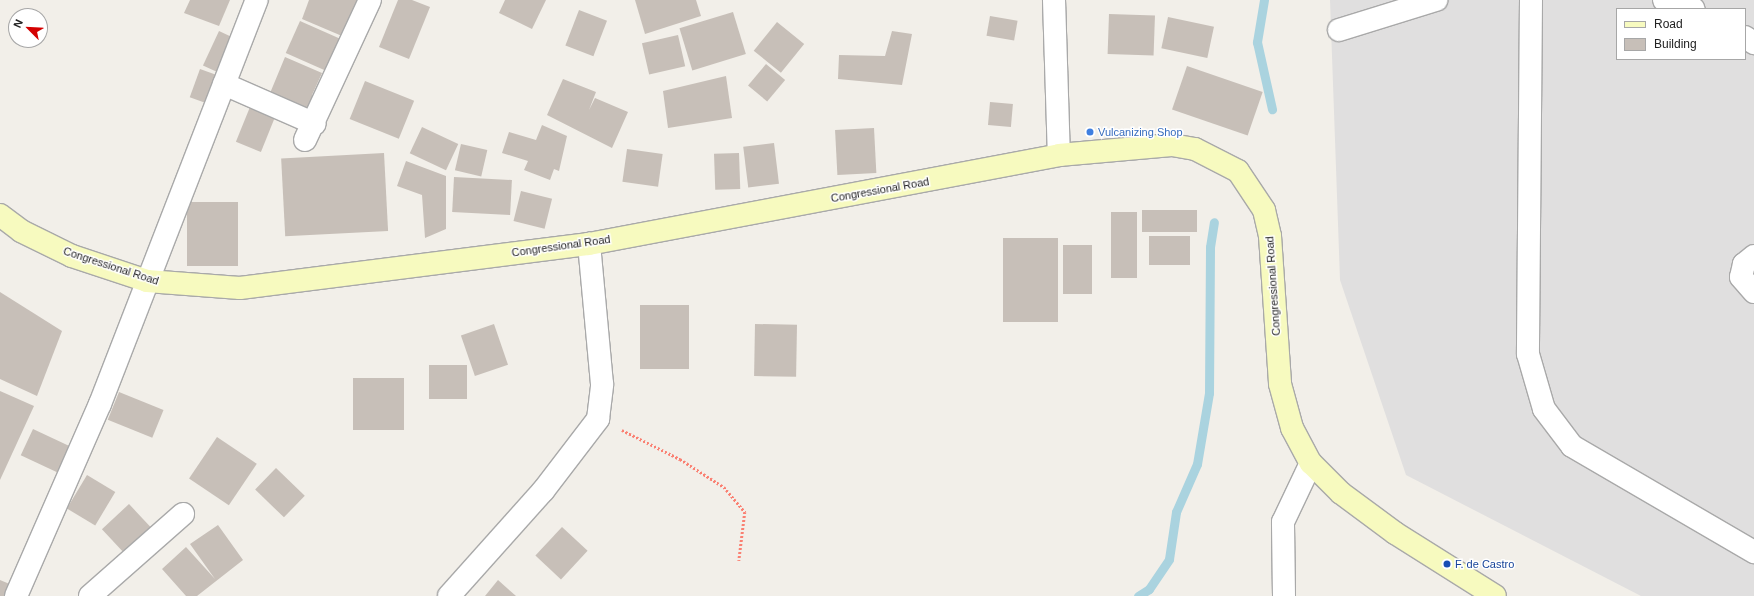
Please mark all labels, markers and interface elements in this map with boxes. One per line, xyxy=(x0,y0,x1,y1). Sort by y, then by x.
north arrow xyxy=(8,8,48,48)
legend xyxy=(1616,8,1746,60)
text: N xyxy=(11,17,25,30)
text: Road xyxy=(1654,17,1683,31)
text: Building xyxy=(1654,37,1697,51)
place label: Vulcanizing Shop xyxy=(1098,125,1183,139)
marker: Vulcanizing Shop xyxy=(1085,127,1095,137)
street label: Congressional Road xyxy=(830,175,930,205)
street label: Congressional Road xyxy=(511,233,611,259)
street label: Congressional Road xyxy=(1263,236,1283,336)
street label: Congressional Road xyxy=(62,244,160,288)
place label: F. de Castro xyxy=(1455,557,1514,571)
marker: F. de Castro xyxy=(1442,559,1452,569)

